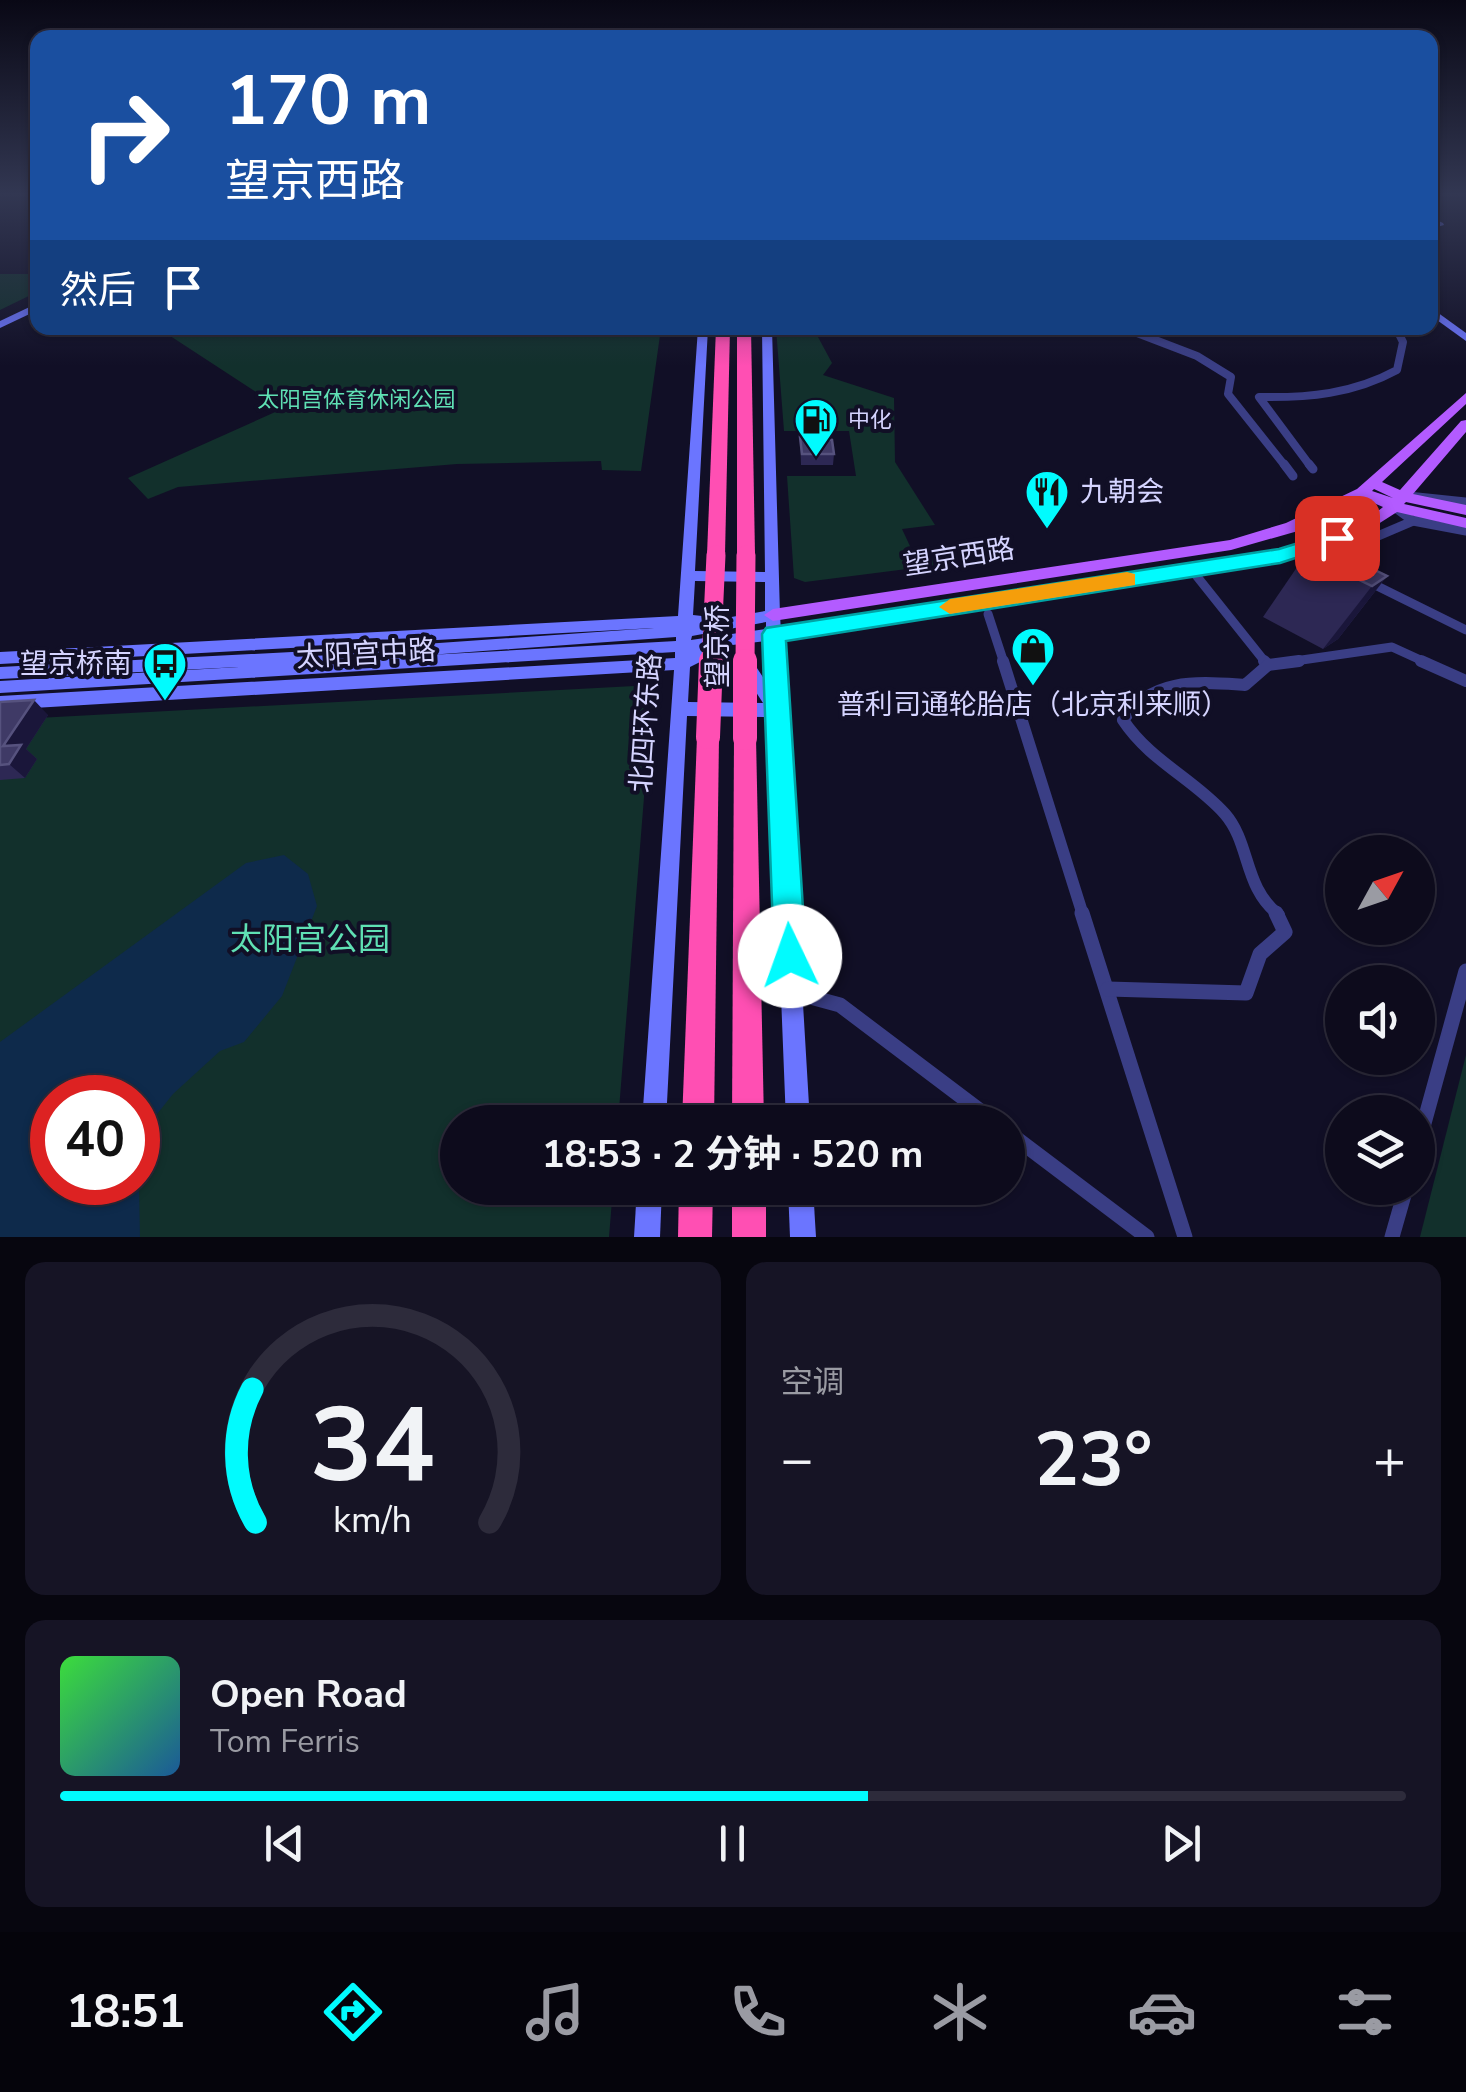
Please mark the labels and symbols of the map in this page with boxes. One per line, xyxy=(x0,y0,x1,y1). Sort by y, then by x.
park label: 太阳宫体育休闲公园 xyxy=(257,385,455,415)
fuel station icon: 中化 xyxy=(793,397,839,458)
place label: 中化 xyxy=(848,405,892,435)
restaurant icon: 九朝会 xyxy=(1024,469,1070,530)
place label: 九朝会 xyxy=(1080,473,1164,511)
pin xyxy=(1295,496,1380,581)
street label: 望京西路 xyxy=(901,529,1017,585)
street label: 望京桥 xyxy=(699,604,737,688)
shop icon: 普利司通轮胎店（北京利来顺） xyxy=(1010,626,1056,687)
street label: 太阳宫中路 xyxy=(295,631,437,677)
bus stop icon: 望京桥南 xyxy=(142,641,188,702)
place label: 望京桥南 xyxy=(20,645,132,683)
street label: 北四环东路 xyxy=(622,652,670,794)
place label: 普利司通轮胎店（北京利来顺） xyxy=(837,686,1229,724)
north arrow xyxy=(1325,835,1435,945)
position arrow xyxy=(738,904,842,1008)
park label: 太阳宫公园 xyxy=(230,918,390,961)
speed limit sign: 40 xyxy=(30,1075,160,1205)

